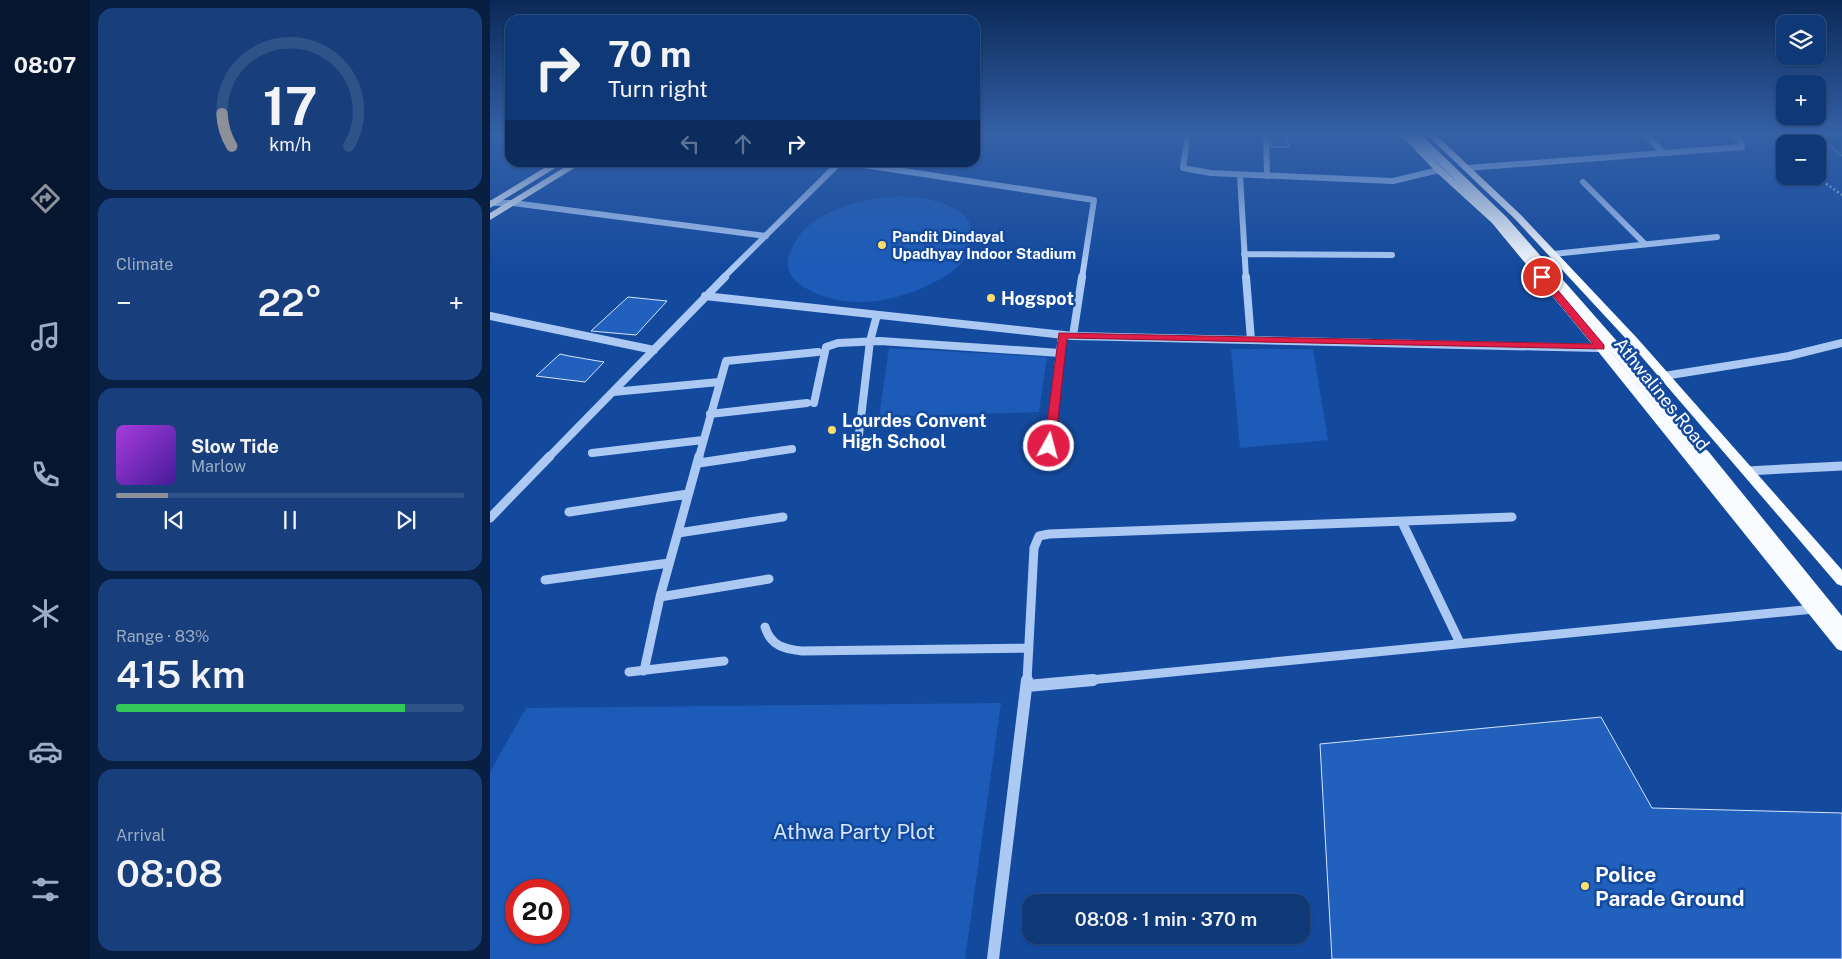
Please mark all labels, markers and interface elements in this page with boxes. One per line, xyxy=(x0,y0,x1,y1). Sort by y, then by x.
map controls xyxy=(1776,15,1826,185)
button: layers xyxy=(1776,15,1826,65)
text: 70 m xyxy=(608,34,691,75)
icon: right xyxy=(525,35,590,100)
text: 08:07 xyxy=(14,52,76,78)
button: + xyxy=(1776,75,1826,125)
text: 17 xyxy=(263,76,317,137)
text: Turn right xyxy=(608,76,708,102)
icon: left xyxy=(676,130,704,158)
icon: ahead xyxy=(729,130,757,158)
icon: right xyxy=(782,130,810,158)
text: km/h xyxy=(269,134,311,155)
button: − xyxy=(1776,135,1826,185)
icon: directions xyxy=(28,181,63,216)
place label: Pandit Dindayal Upadhyay Indoor Stadium xyxy=(892,228,1076,262)
marker: Pandit Dindayal Upadhyay Indoor Stadium xyxy=(876,239,888,251)
text: Climate xyxy=(116,255,173,274)
pin xyxy=(1521,256,1563,298)
icon: arrive xyxy=(1528,263,1556,291)
text: 22° xyxy=(258,280,322,325)
text: − xyxy=(116,286,132,319)
text: + xyxy=(448,286,464,319)
place label: Hogspot xyxy=(1001,288,1074,309)
marker: Hogspot xyxy=(985,292,997,304)
icon: music xyxy=(28,319,63,354)
street label: Athwalines Road xyxy=(1610,333,1714,455)
place label: Lourdes Convent High School xyxy=(842,410,986,452)
position arrow xyxy=(1022,419,1074,471)
marker: Lourdes Convent High School xyxy=(826,424,838,436)
text: Slow Tide xyxy=(191,435,279,457)
icon: phone xyxy=(28,457,63,492)
text: Marlow xyxy=(191,457,246,476)
icon: previous xyxy=(160,506,188,534)
icon: pause xyxy=(276,506,304,534)
icon: next xyxy=(392,506,420,534)
icon: climate xyxy=(28,596,63,631)
text: Range · 83% xyxy=(116,627,210,646)
text: 415 km xyxy=(116,652,246,697)
icon: car xyxy=(28,734,63,769)
park label: Athwa Party Plot xyxy=(773,819,935,844)
text: Arrival xyxy=(116,826,165,845)
text: 08:08 xyxy=(116,851,223,896)
place label: Police Parade Ground xyxy=(1595,862,1745,911)
icon: filters xyxy=(28,872,63,907)
speed limit sign: 20 xyxy=(505,879,570,944)
marker: Police Parade Ground xyxy=(1579,880,1591,892)
text: 08:08 · 1 min · 370 m xyxy=(1075,908,1257,930)

